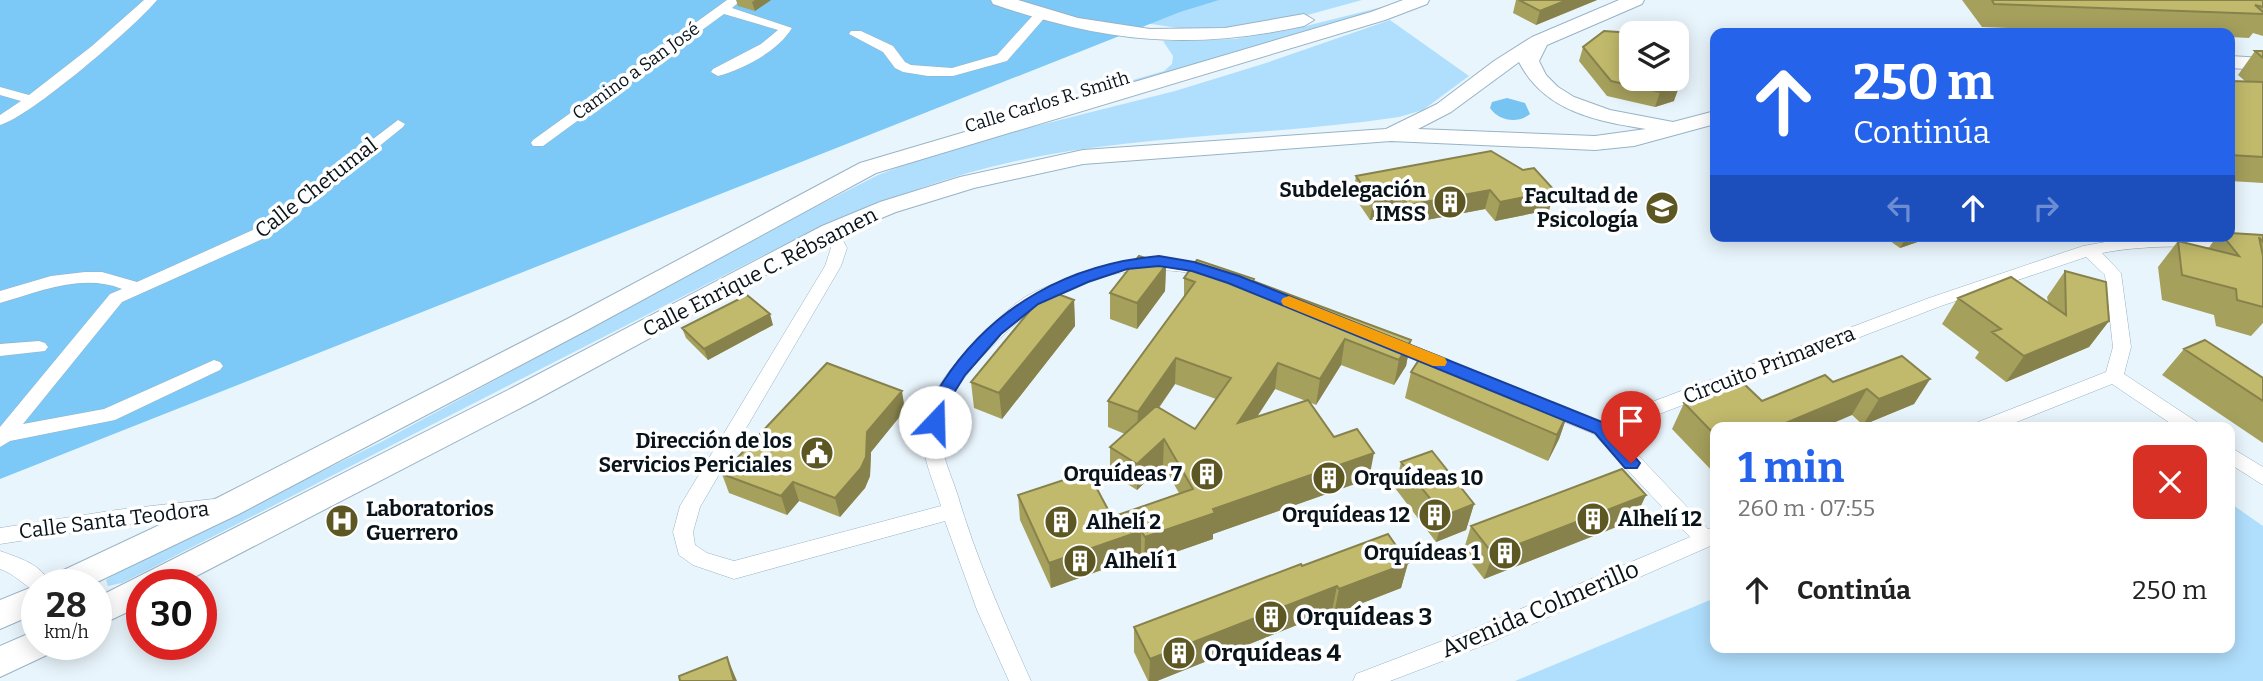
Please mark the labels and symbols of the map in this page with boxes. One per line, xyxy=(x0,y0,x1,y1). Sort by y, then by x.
street label: Camino a San José xyxy=(568,17,704,125)
street label: Calle Carlos R. Smith xyxy=(962,66,1132,138)
street label: Calle Chetumal xyxy=(250,132,382,244)
place label: Subdelegación IMSS xyxy=(1279,177,1426,227)
building icon: Subdelegación IMSS xyxy=(1431,183,1469,221)
place label: Facultad de Psicología xyxy=(1524,183,1638,233)
school or university icon: Facultad de Psicología xyxy=(1643,189,1681,227)
street label: Calle Enrique C. Rébsamen xyxy=(638,201,882,343)
street label: Circuito Primavera xyxy=(1679,320,1859,410)
position arrow xyxy=(898,385,972,459)
pin xyxy=(1601,391,1661,463)
place label: Dirección de los Servicios Periciales xyxy=(598,428,792,478)
public building icon: Dirección de los Servicios Periciales xyxy=(798,434,836,472)
building icon: Orquídeas 7 xyxy=(1188,455,1226,493)
building icon: Orquídeas 10 xyxy=(1310,459,1348,497)
place label: Orquídeas 7 xyxy=(1064,461,1183,487)
place label: Orquídeas 10 xyxy=(1354,465,1484,491)
street label: Calle Santa Teodora xyxy=(17,495,211,545)
place label: Laboratorios Guerrero xyxy=(366,496,494,546)
building icon: Orquídeas 12 xyxy=(1416,496,1454,534)
building icon: Alhelí 12 xyxy=(1574,500,1612,538)
hospital icon: Laboratorios Guerrero xyxy=(323,502,361,540)
place label: Orquídeas 12 xyxy=(1282,502,1410,528)
building icon: Alhelí 2 xyxy=(1042,503,1080,541)
place label: Alhelí 12 xyxy=(1618,506,1702,532)
place label: Alhelí 2 xyxy=(1086,509,1161,535)
building icon: Orquídeas 1 xyxy=(1486,534,1524,572)
place label: Orquídeas 1 xyxy=(1364,540,1480,566)
building icon: Alhelí 1 xyxy=(1061,542,1099,580)
place label: Alhelí 1 xyxy=(1104,548,1176,574)
street label: Avenida Colmerillo xyxy=(1437,555,1643,663)
speed limit sign: 30 xyxy=(126,569,217,660)
building icon: Orquídeas 3 xyxy=(1252,598,1290,636)
place label: Orquídeas 3 xyxy=(1296,603,1432,631)
building icon: Orquídeas 4 xyxy=(1160,634,1198,672)
place label: Orquídeas 4 xyxy=(1204,639,1341,667)

